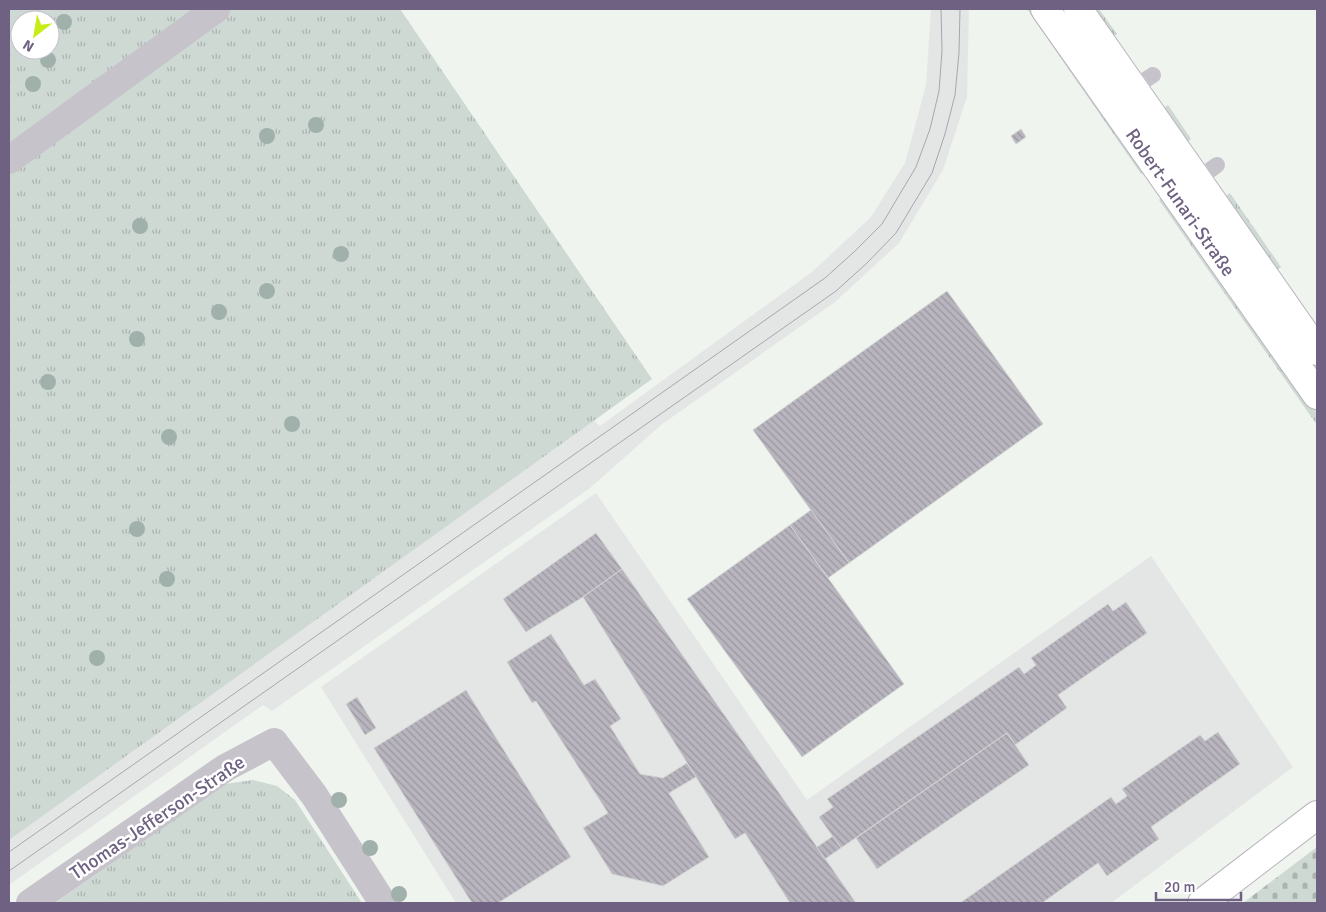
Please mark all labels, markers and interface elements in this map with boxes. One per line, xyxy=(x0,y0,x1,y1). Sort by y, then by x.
north arrow xyxy=(10,10,60,60)
text: N xyxy=(20,36,37,56)
street label: Robert-Funari-Straße xyxy=(1120,124,1240,281)
street label: Thomas-Jefferson-Straße xyxy=(66,750,250,885)
scale bar xyxy=(1156,870,1241,902)
text: 20 m xyxy=(1164,878,1195,896)

